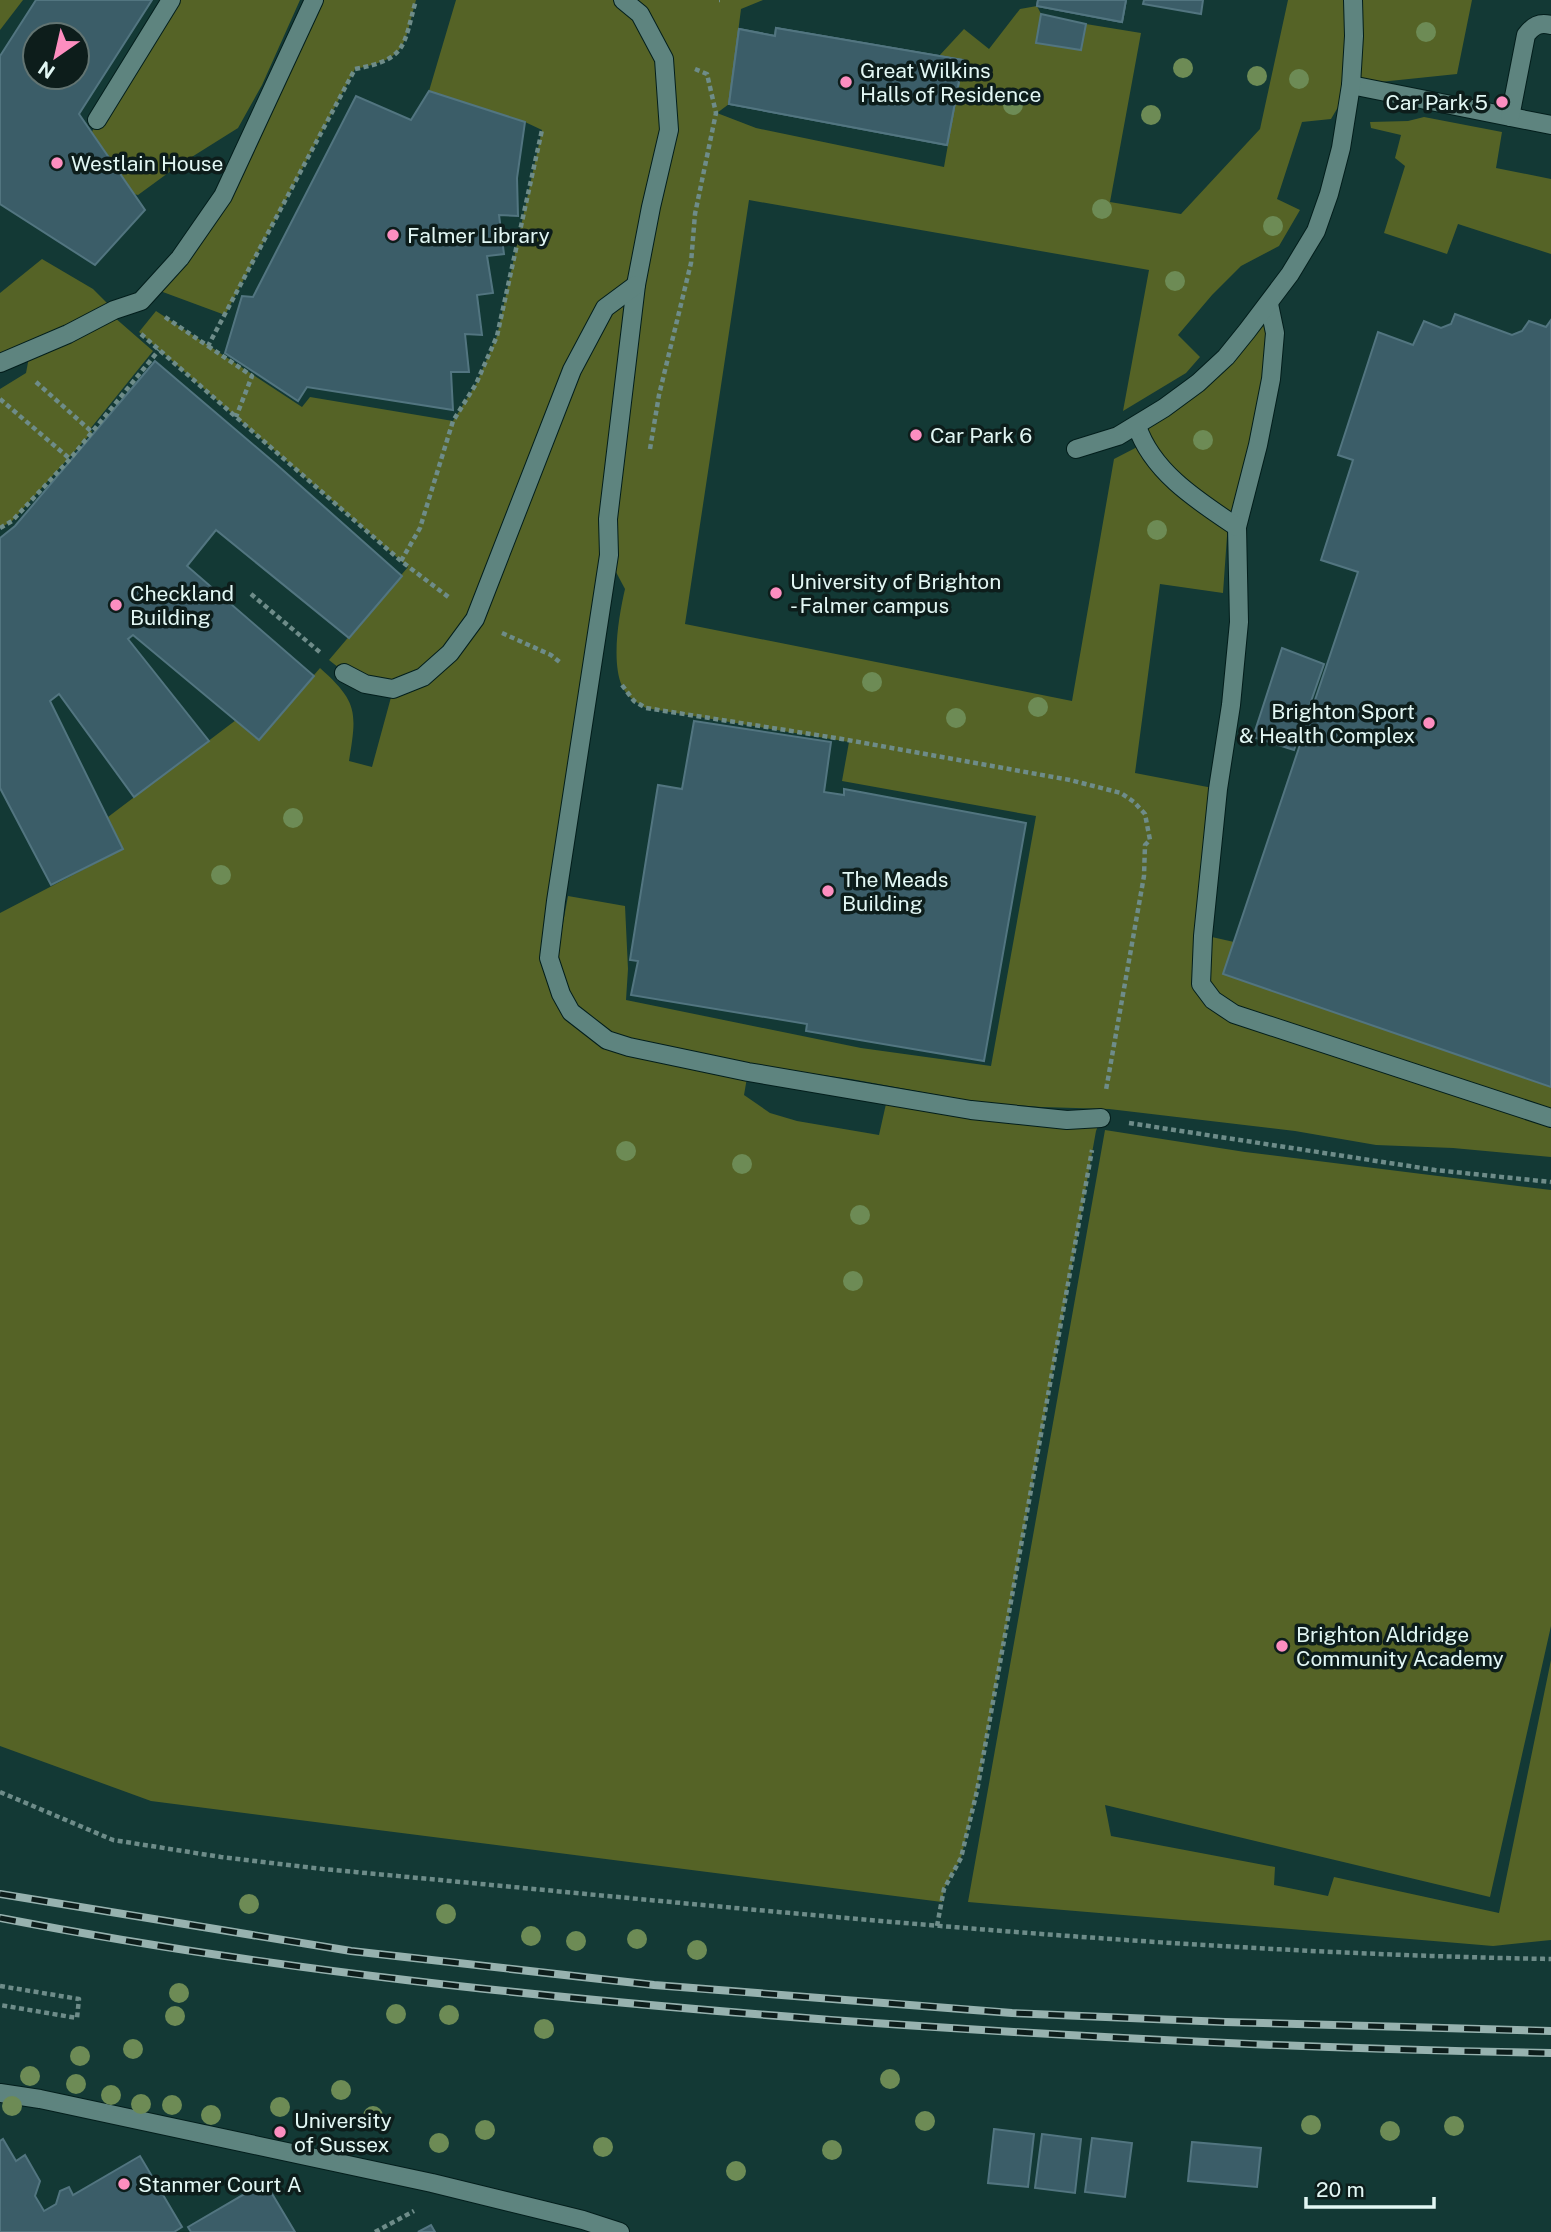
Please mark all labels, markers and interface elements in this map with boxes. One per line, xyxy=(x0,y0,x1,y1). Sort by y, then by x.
north arrow xyxy=(21,21,91,91)
text: N xyxy=(34,57,59,83)
place label: Great Wilkins Halls of Residence xyxy=(860,58,1041,107)
marker: Great Wilkins Halls of Residence xyxy=(838,74,854,90)
place label: Car Park 5 xyxy=(1385,90,1488,115)
marker: Car Park 5 xyxy=(1494,94,1510,110)
place label: Westlain House xyxy=(71,151,223,176)
marker: Westlain House xyxy=(49,155,65,171)
place label: Falmer Library xyxy=(407,223,550,248)
marker: Falmer Library xyxy=(385,227,401,243)
place label: Car Park 6 xyxy=(930,423,1032,448)
marker: Car Park 6 xyxy=(908,427,924,443)
place label: University of Brighton - Falmer campus xyxy=(790,569,1001,618)
place label: Checkland Building xyxy=(130,581,234,630)
marker: University of Brighton - Falmer campus xyxy=(768,585,784,601)
marker: Checkland Building xyxy=(108,597,124,613)
place label: Brighton Sport & Health Complex xyxy=(1239,699,1415,748)
marker: Brighton Sport & Health Complex xyxy=(1421,715,1437,731)
place label: The Meads Building xyxy=(842,867,948,916)
marker: The Meads Building xyxy=(820,883,836,899)
place label: Brighton Aldridge Community Academy xyxy=(1296,1622,1504,1671)
marker: Brighton Aldridge Community Academy xyxy=(1274,1638,1290,1654)
place label: University of Sussex xyxy=(294,2108,392,2157)
marker: University of Sussex xyxy=(272,2124,288,2140)
scale bar xyxy=(1306,2166,1434,2210)
place label: Stanmer Court A xyxy=(138,2172,302,2197)
marker: Stanmer Court A xyxy=(116,2176,132,2192)
text: 20 m xyxy=(1316,2177,1365,2202)

